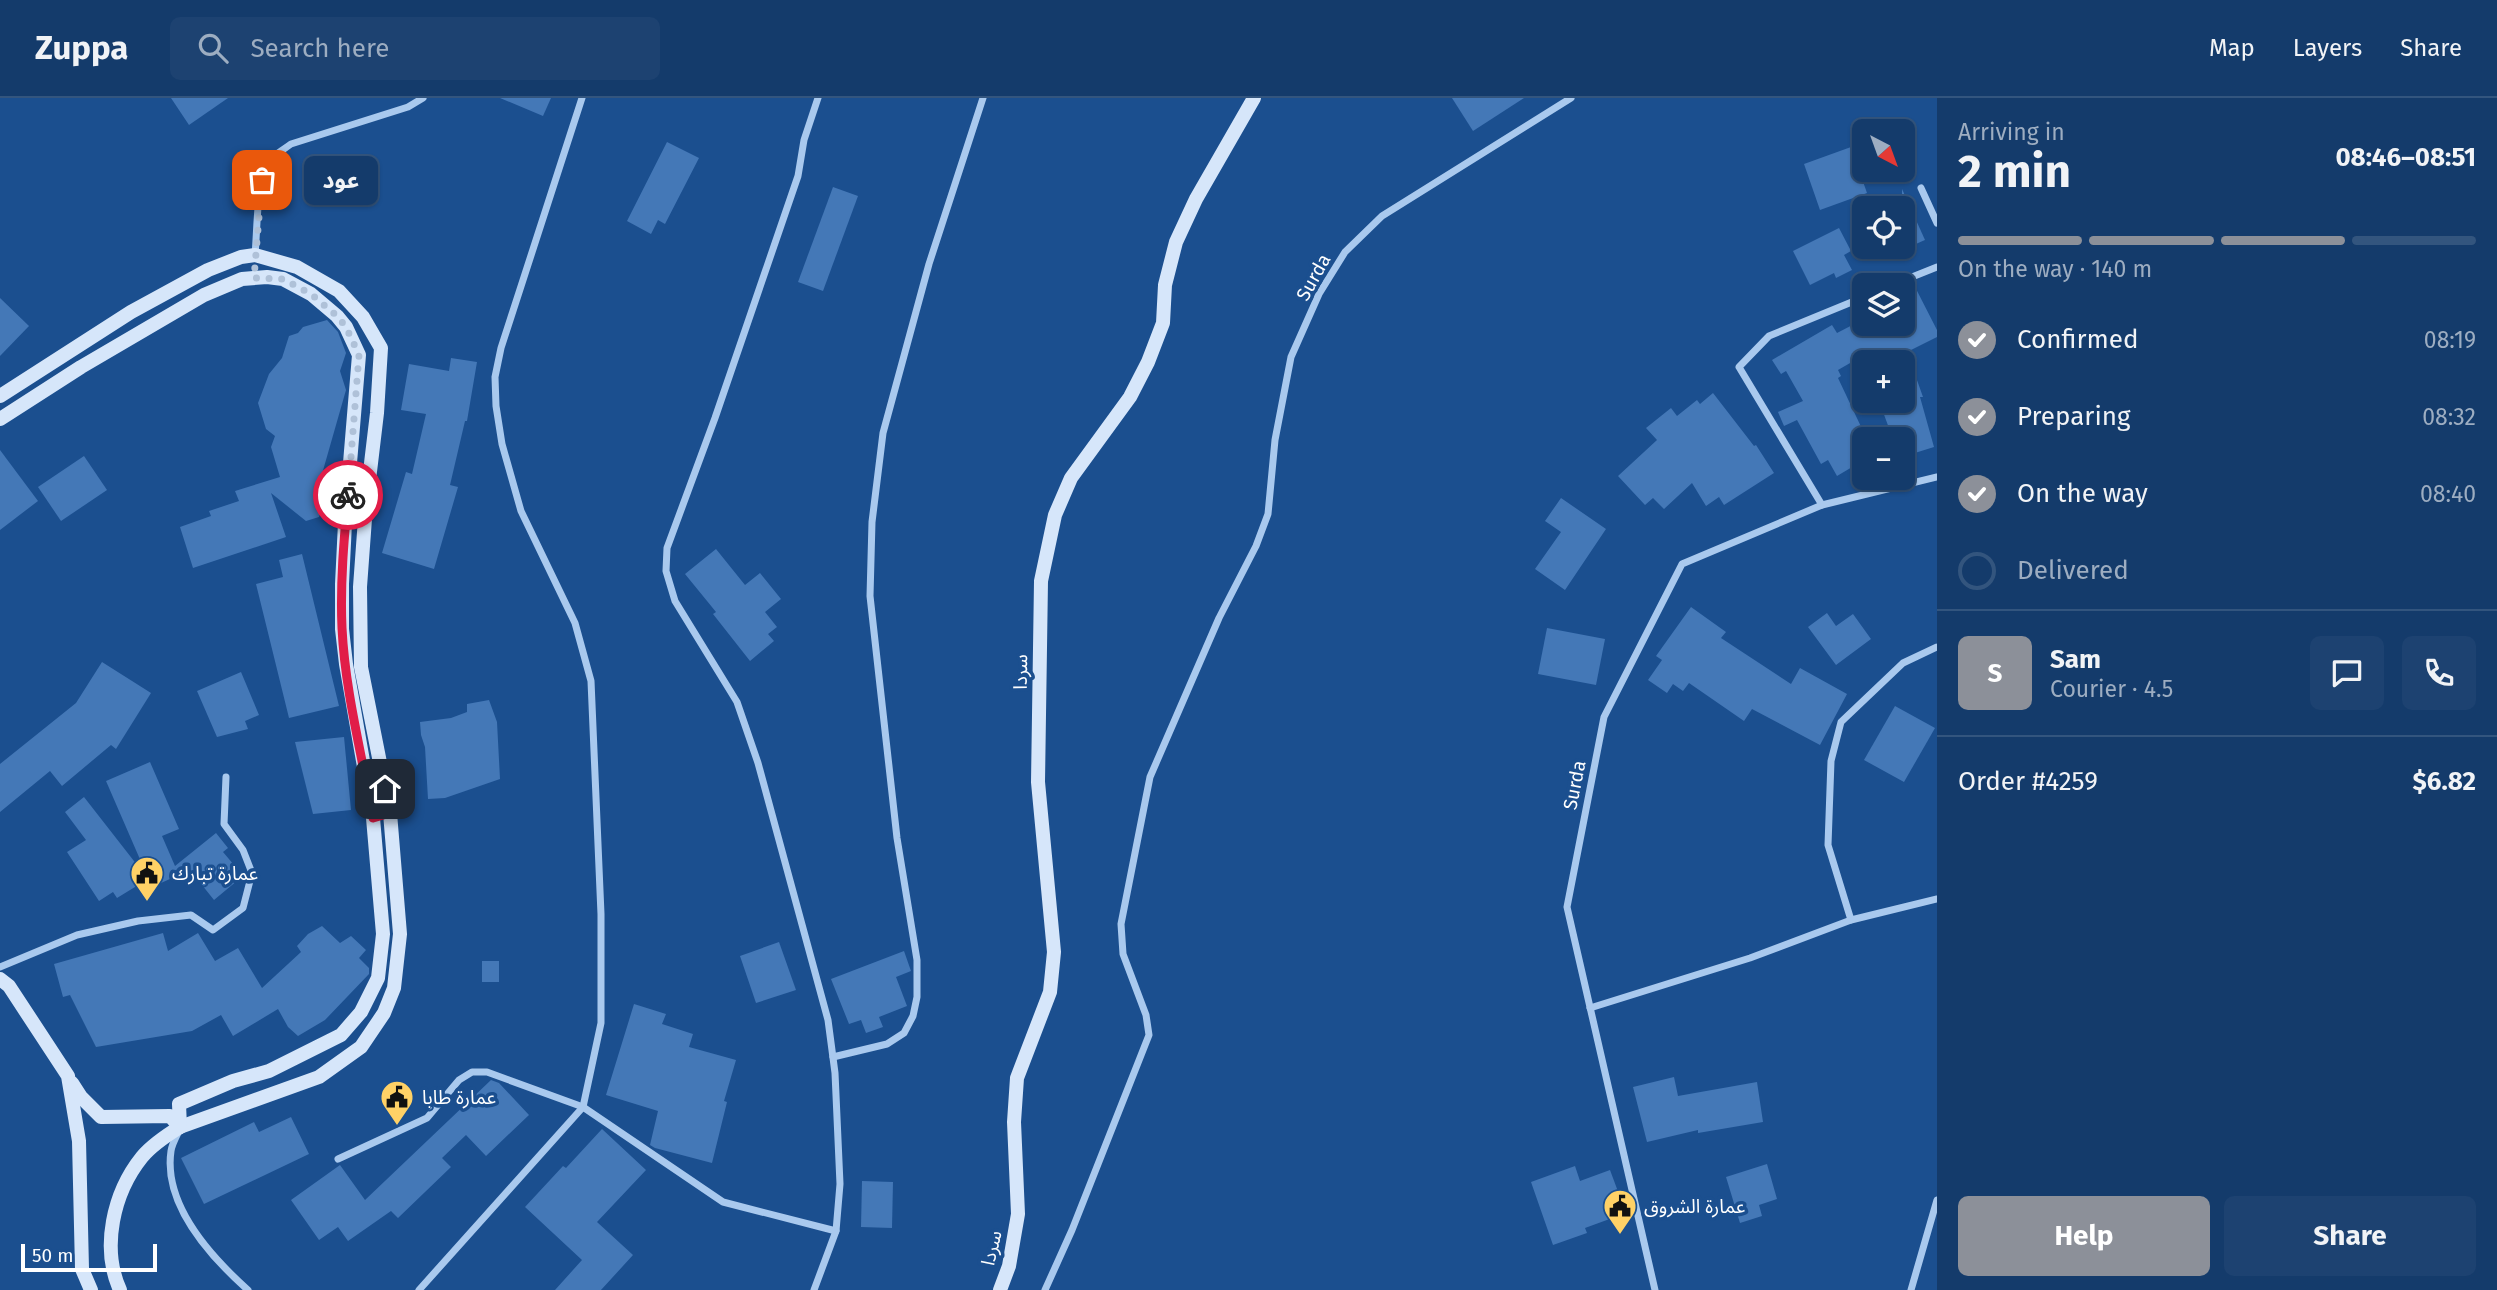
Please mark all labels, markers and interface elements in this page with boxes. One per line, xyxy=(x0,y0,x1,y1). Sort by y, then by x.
search box xyxy=(170,17,660,80)
text: Zuppa xyxy=(35,28,128,68)
icon: search xyxy=(194,29,232,67)
text: Search here xyxy=(250,33,389,64)
text: Map xyxy=(2209,34,2255,62)
text: Layers xyxy=(2293,34,2362,62)
text: Share xyxy=(2400,34,2462,62)
text: Arriving in xyxy=(1958,118,2065,146)
north arrow xyxy=(1852,119,1914,182)
map controls xyxy=(1852,119,1915,490)
text: 08:46–08:51 xyxy=(2335,142,2476,173)
text: 2 min xyxy=(1958,144,2071,199)
pin xyxy=(232,150,292,210)
callout: عود xyxy=(304,155,378,204)
icon: bag xyxy=(243,161,281,199)
text: عود xyxy=(323,166,359,194)
button: locate xyxy=(1852,196,1915,259)
street label: Surda xyxy=(1291,250,1336,305)
text: On the way · 140 m xyxy=(1958,255,2152,283)
button: layers xyxy=(1852,273,1915,336)
icon: check xyxy=(1958,321,1996,359)
text: Confirmed xyxy=(2017,324,2138,355)
text: 08:19 xyxy=(2424,326,2476,354)
button: + xyxy=(1852,350,1915,413)
icon: check xyxy=(1958,398,1996,436)
text: Preparing xyxy=(2017,401,2130,432)
text: 08:32 xyxy=(2422,403,2476,431)
button: − xyxy=(1852,427,1915,490)
courier xyxy=(313,460,383,530)
icon: check xyxy=(1958,475,1996,513)
icon: bike xyxy=(329,476,367,514)
text: On the way xyxy=(2017,478,2148,509)
text: 08:40 xyxy=(2420,480,2476,508)
text: Delivered xyxy=(2017,555,2129,586)
button: chat xyxy=(2310,636,2384,710)
button: phone xyxy=(2402,636,2476,710)
text: Sam xyxy=(2050,644,2101,675)
street label: سردا xyxy=(1009,654,1032,690)
text: S xyxy=(1988,658,2002,689)
text: Courier · 4.5 xyxy=(2050,675,2173,703)
street label: Surda xyxy=(1558,758,1591,812)
pin xyxy=(355,759,415,819)
text: Order #4259 xyxy=(1958,766,2098,797)
text: $6.82 xyxy=(2413,766,2476,797)
icon: home xyxy=(366,770,404,808)
public building icon: عمارة تبارك xyxy=(128,854,166,903)
place label: عمارة تبارك xyxy=(172,862,258,885)
public building icon: عمارة طابا xyxy=(378,1078,416,1127)
place label: عمارة طابا xyxy=(422,1086,496,1109)
public building icon: عمارة الشروق xyxy=(1601,1187,1639,1236)
place label: عمارة الشروق xyxy=(1644,1195,1745,1218)
button: Help xyxy=(1958,1196,2210,1276)
button: Share xyxy=(2224,1196,2476,1276)
street label: سردا xyxy=(976,1228,1007,1268)
scale bar xyxy=(21,1241,158,1273)
text: 50 m xyxy=(32,1244,73,1267)

